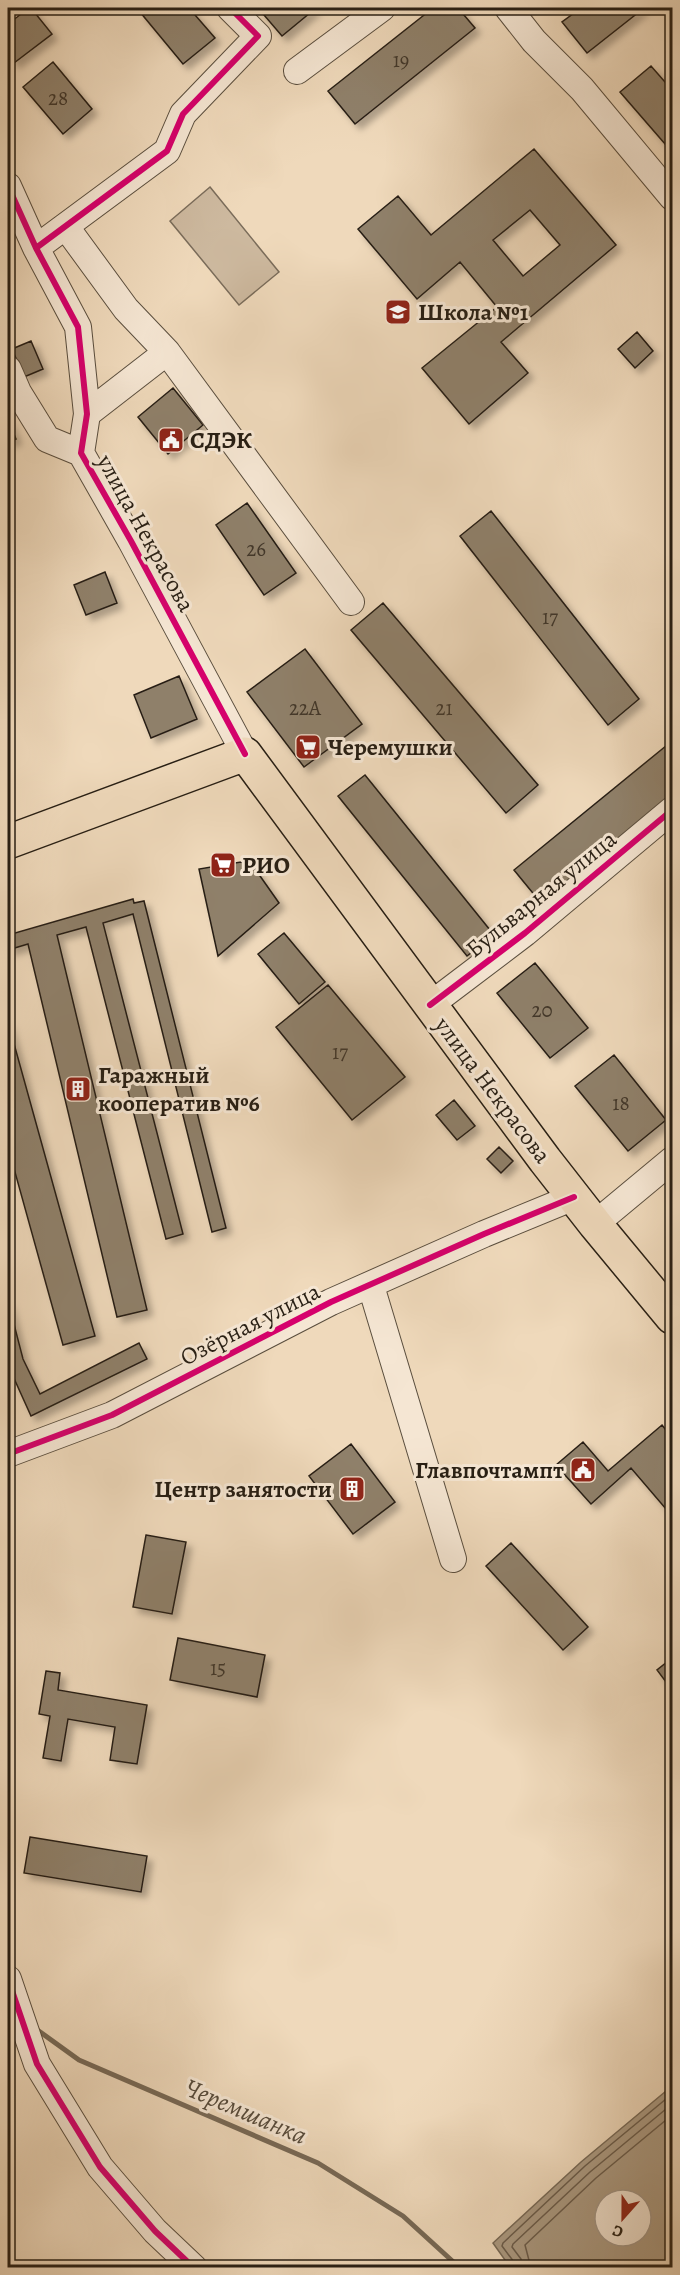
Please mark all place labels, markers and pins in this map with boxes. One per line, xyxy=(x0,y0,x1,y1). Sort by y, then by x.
place label: Школа №1 xyxy=(418,296,529,328)
school or university icon: Школа №1 xyxy=(383,297,413,327)
place label: СДЭК xyxy=(190,424,252,456)
public building icon: СДЭК xyxy=(156,425,186,455)
place label: Черемушки xyxy=(328,731,453,763)
supermarket icon: Черемушки xyxy=(293,732,323,762)
place label: РИО xyxy=(242,849,290,881)
supermarket icon: РИО xyxy=(208,850,238,880)
place label: Гаражный кооператив №6 xyxy=(98,1059,260,1119)
building icon: Гаражный кооператив №6 xyxy=(63,1074,93,1104)
place label: Главпочтампт xyxy=(415,1454,564,1486)
public building icon: Главпочтампт xyxy=(568,1455,598,1485)
place label: Центр занятости xyxy=(154,1473,332,1505)
building icon: Центр занятости xyxy=(337,1474,367,1504)

